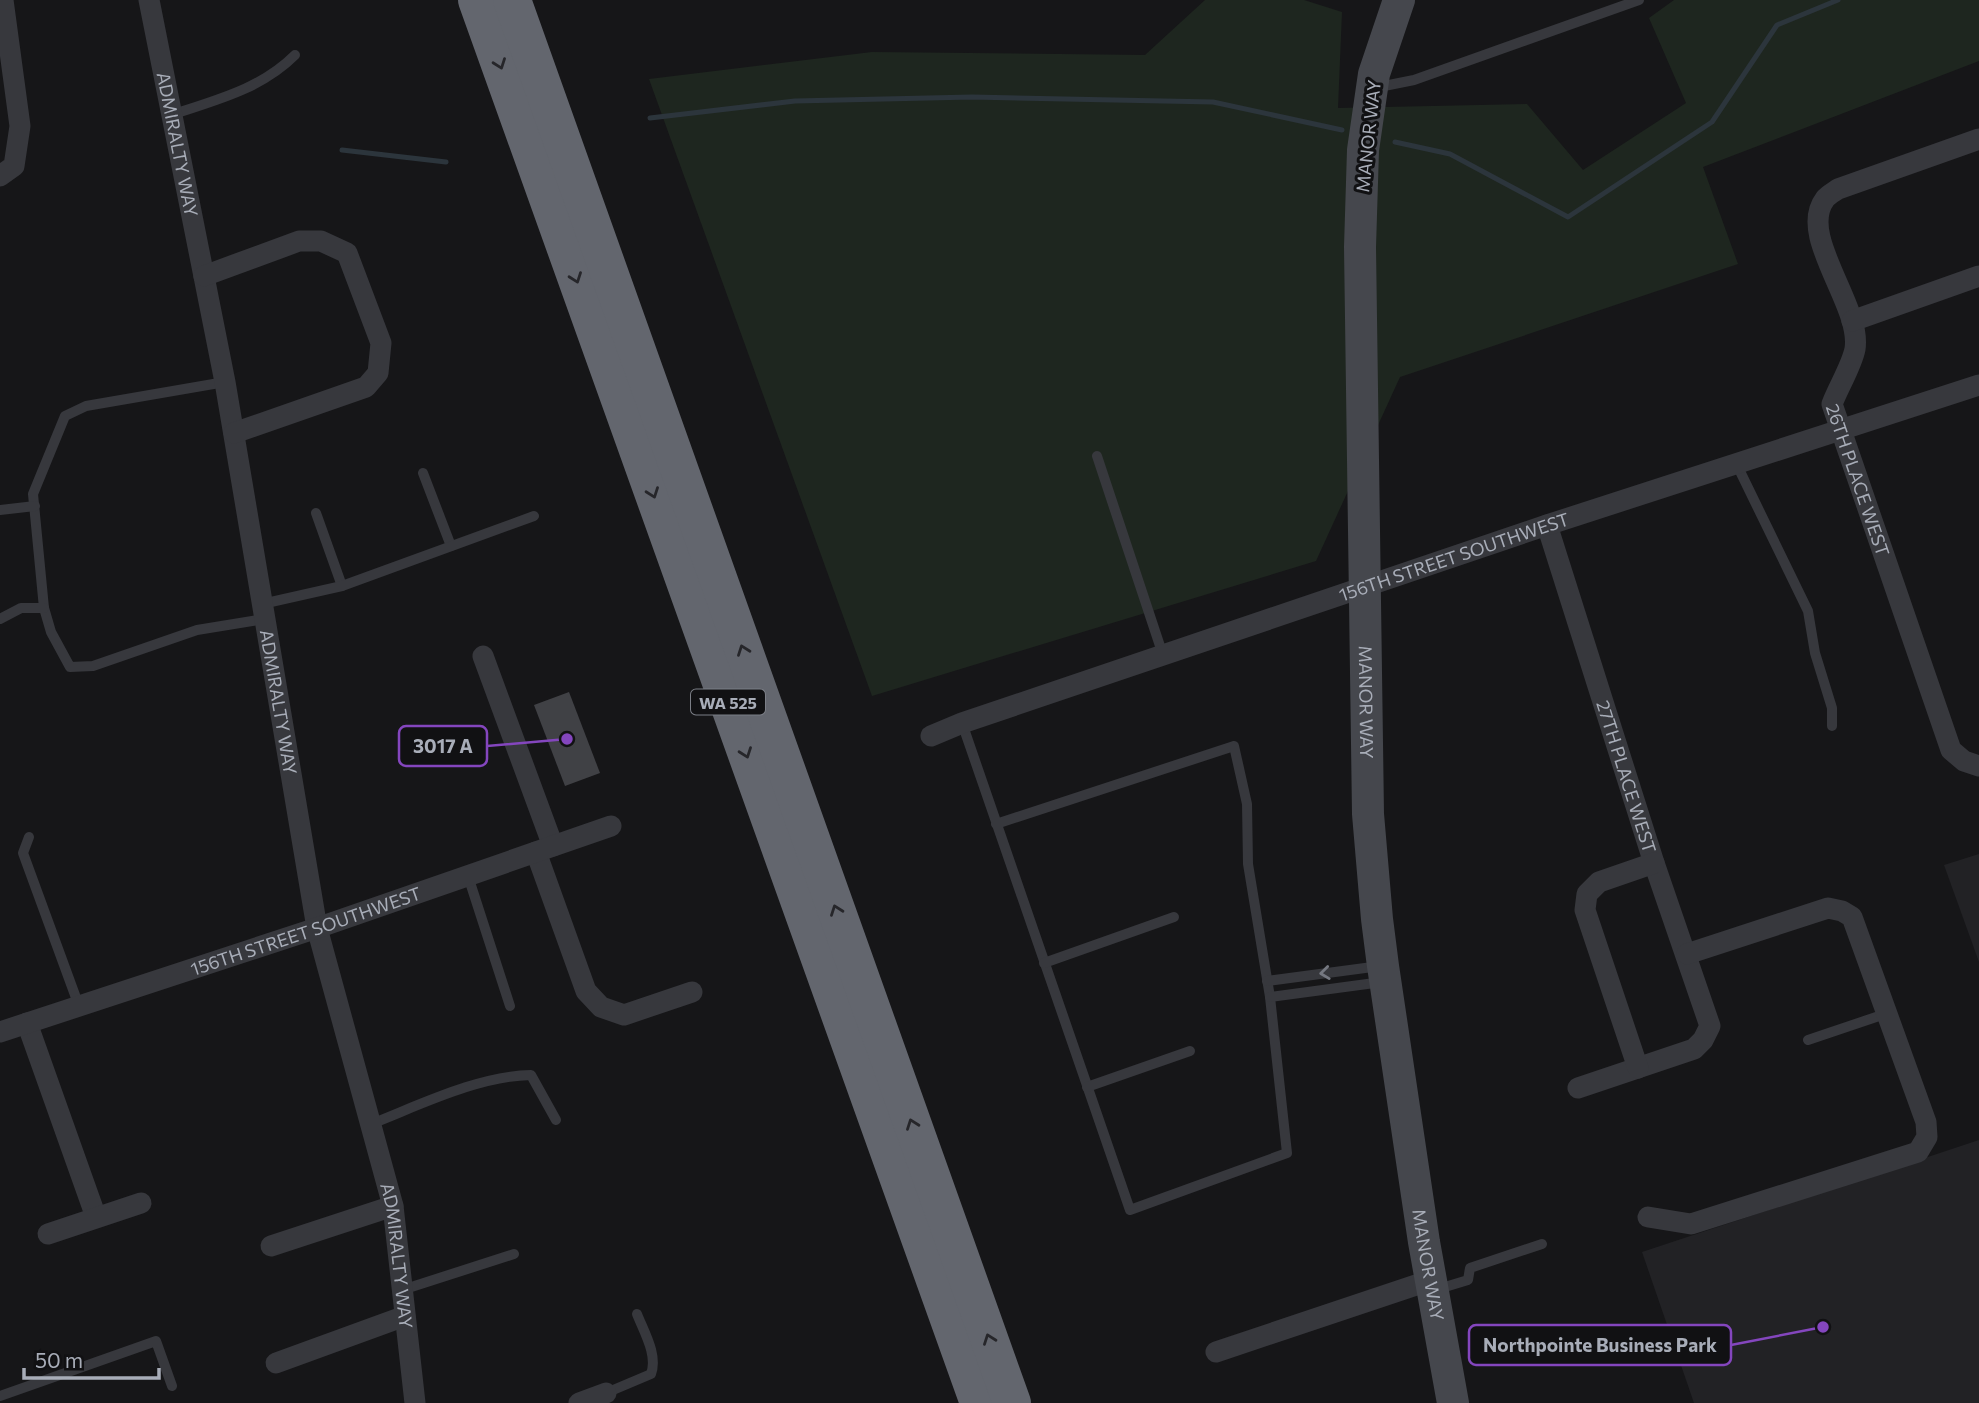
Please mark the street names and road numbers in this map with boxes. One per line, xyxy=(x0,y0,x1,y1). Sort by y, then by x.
street label: ADMIRALTY WAY xyxy=(153,70,203,219)
street label: MANOR WAY xyxy=(1351,78,1385,193)
street label: 26TH PLACE WEST xyxy=(1822,401,1894,559)
street label: 156TH STREET SOUTHWEST xyxy=(1336,508,1572,606)
street label: ADMIRALTY WAY xyxy=(256,628,302,777)
street label: MANOR WAY xyxy=(1355,645,1378,759)
road number: WA 525 xyxy=(691,690,765,715)
street label: 27TH PLACE WEST xyxy=(1592,698,1661,856)
street label: 156TH STREET SOUTHWEST xyxy=(188,882,424,980)
street label: ADMIRALTY WAY xyxy=(376,1180,418,1330)
street label: MANOR WAY xyxy=(1408,1207,1449,1323)

